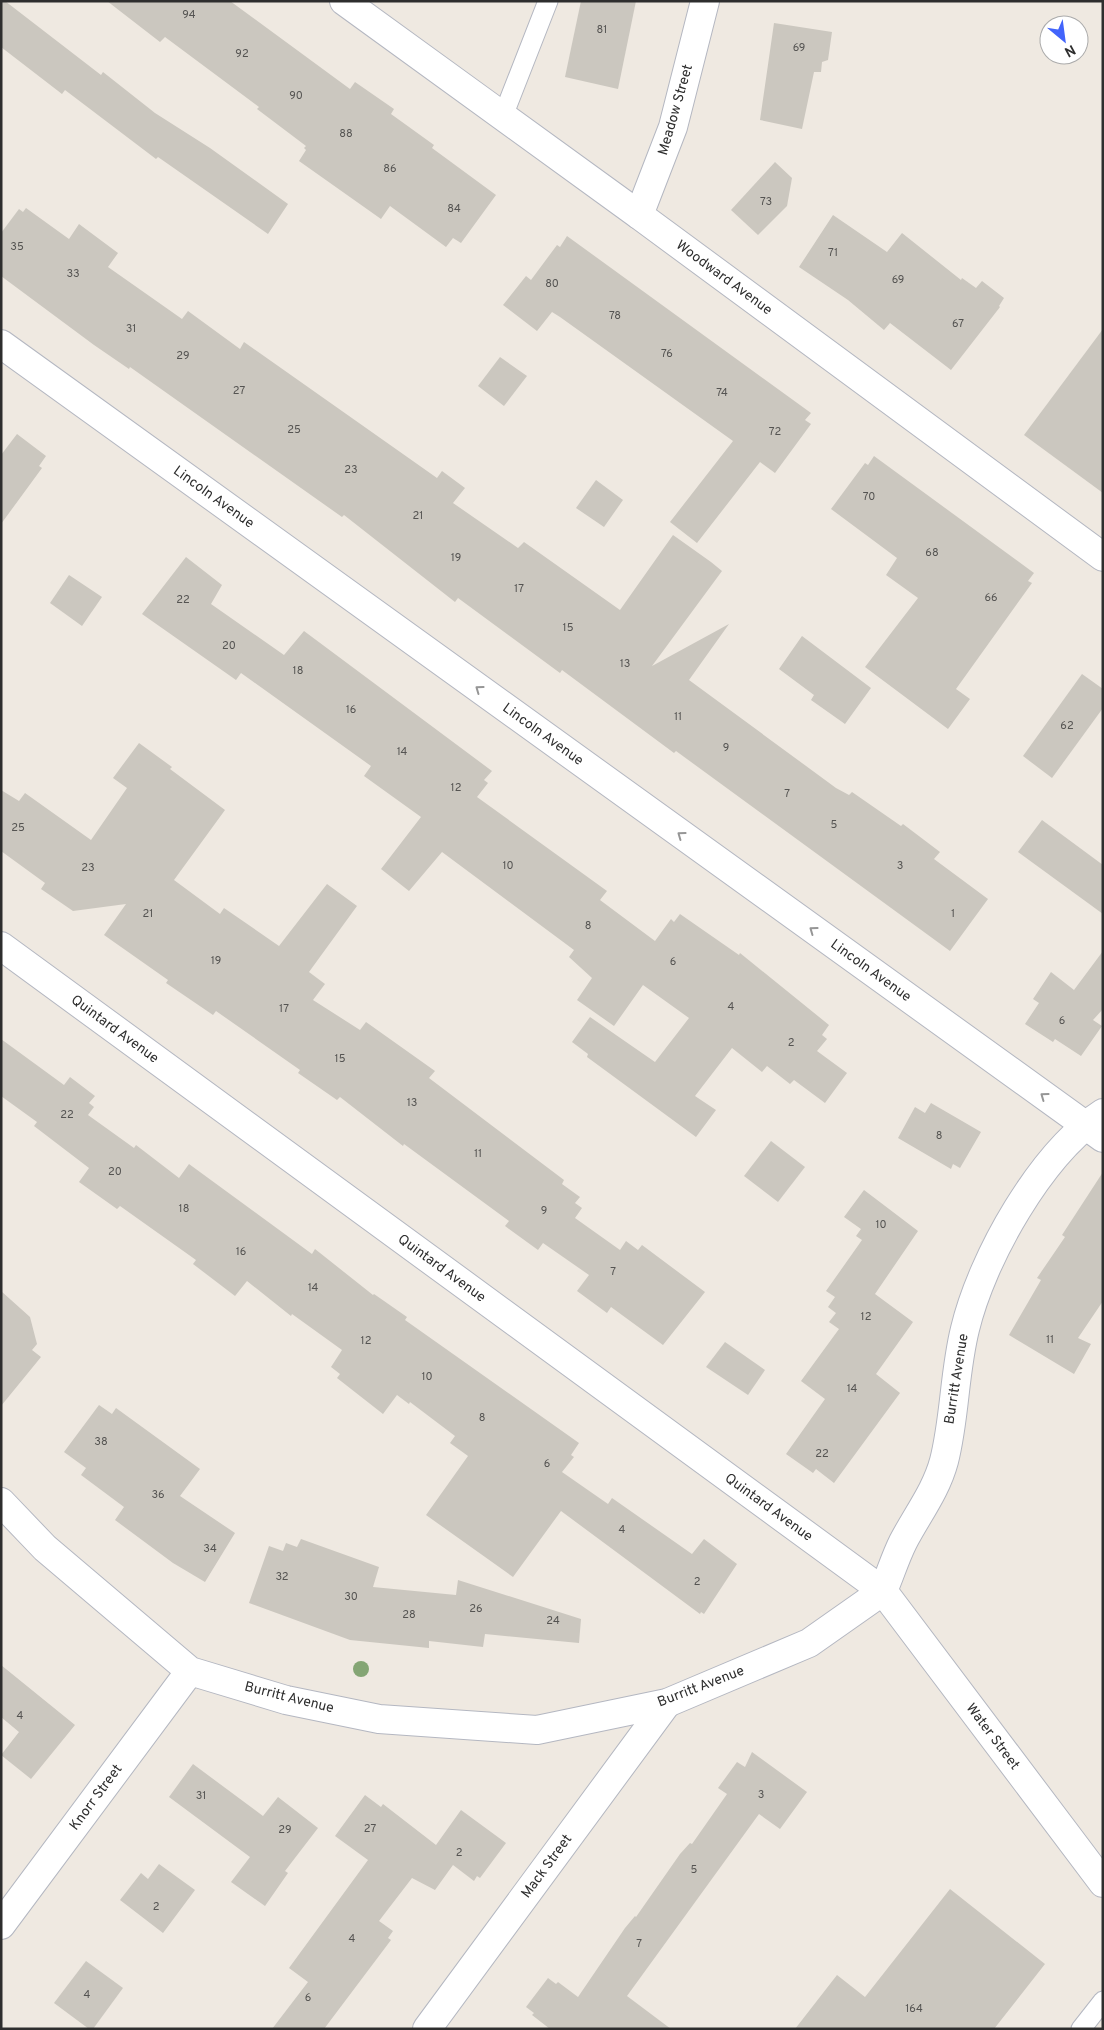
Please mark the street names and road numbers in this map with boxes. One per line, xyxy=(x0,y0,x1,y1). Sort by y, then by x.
street label: Meadow Street xyxy=(655,63,697,157)
street label: Woodward Avenue xyxy=(673,237,776,319)
street label: Lincoln Avenue xyxy=(170,462,257,532)
street label: Lincoln Avenue xyxy=(499,700,587,769)
street label: Lincoln Avenue xyxy=(827,936,914,1005)
street label: Quintard Avenue xyxy=(68,991,162,1067)
street label: Quintard Avenue xyxy=(394,1231,489,1306)
street label: Burritt Avenue xyxy=(941,1333,973,1425)
street label: Quintard Avenue xyxy=(721,1470,816,1545)
street label: Burritt Avenue xyxy=(655,1663,747,1711)
street label: Burritt Avenue xyxy=(243,1679,335,1717)
street label: Water Street xyxy=(962,1700,1023,1773)
street label: Knorr Street xyxy=(66,1761,126,1834)
street label: Mack Street xyxy=(518,1831,576,1901)

